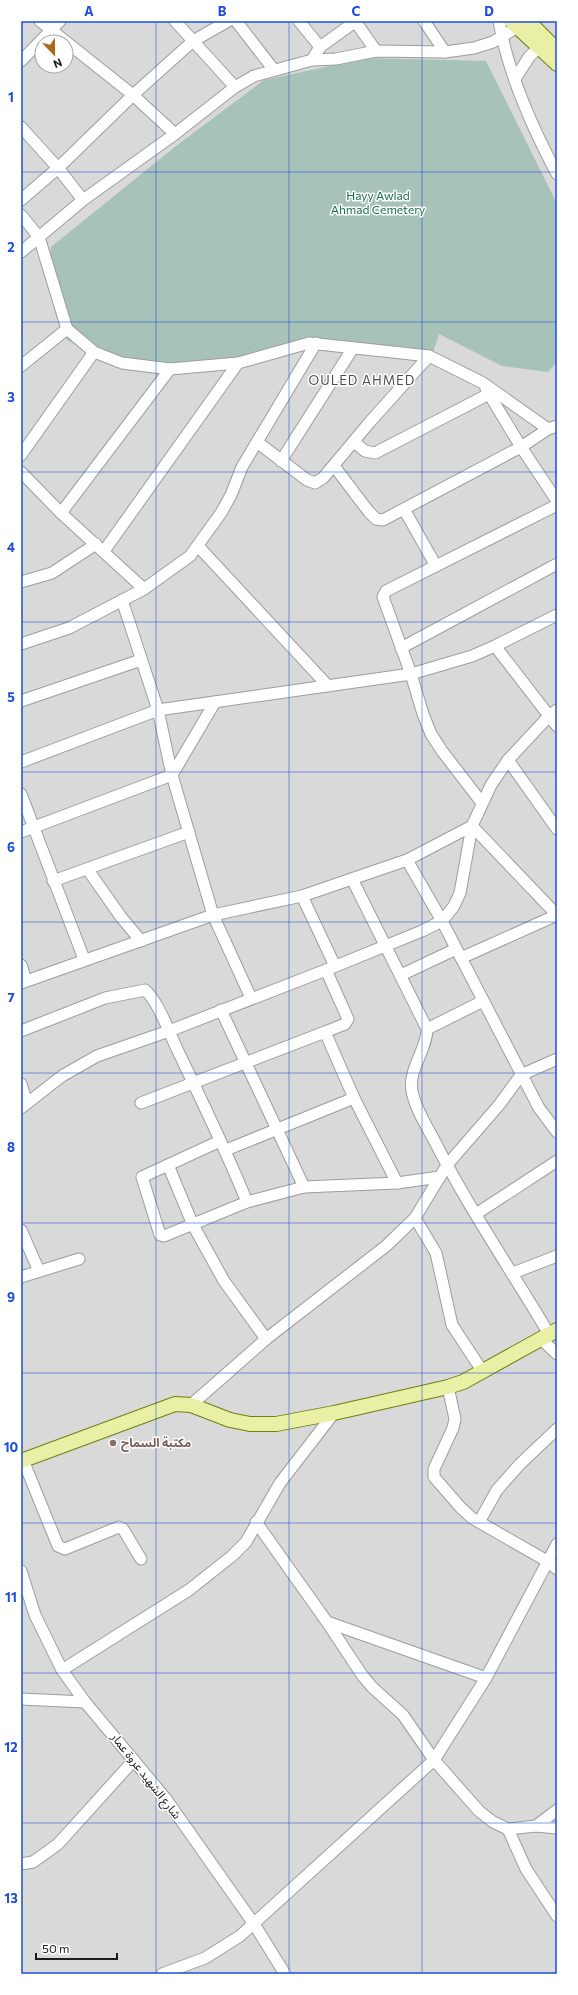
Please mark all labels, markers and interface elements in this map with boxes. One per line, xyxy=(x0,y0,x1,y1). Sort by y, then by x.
text: A xyxy=(84,3,94,19)
text: B xyxy=(218,3,227,19)
text: C xyxy=(352,3,361,19)
text: D xyxy=(484,3,494,19)
north arrow xyxy=(34,34,74,74)
text: N xyxy=(52,56,64,71)
text: 1 xyxy=(8,89,14,105)
park label: Hayy Awlad Ahmad Cemetery xyxy=(331,188,425,216)
text: 2 xyxy=(7,239,15,255)
district label: OULED AHMED xyxy=(309,372,415,388)
text: 3 xyxy=(7,389,15,405)
text: 4 xyxy=(7,539,15,555)
text: 5 xyxy=(7,689,15,705)
text: 6 xyxy=(7,839,15,855)
text: 7 xyxy=(7,989,15,1005)
text: 8 xyxy=(7,1139,15,1155)
text: 9 xyxy=(7,1289,15,1305)
place label: مكتبة السماح xyxy=(121,1435,191,1452)
marker: مكتبة السماح xyxy=(108,1438,118,1448)
text: 10 xyxy=(4,1439,19,1455)
text: 11 xyxy=(5,1589,17,1605)
street label: شارع الشهيد عروة عمار xyxy=(106,1729,185,1823)
text: 12 xyxy=(4,1739,18,1755)
text: 13 xyxy=(4,1890,18,1906)
scale bar xyxy=(36,1935,117,1961)
text: 50 m xyxy=(42,1941,70,1955)

